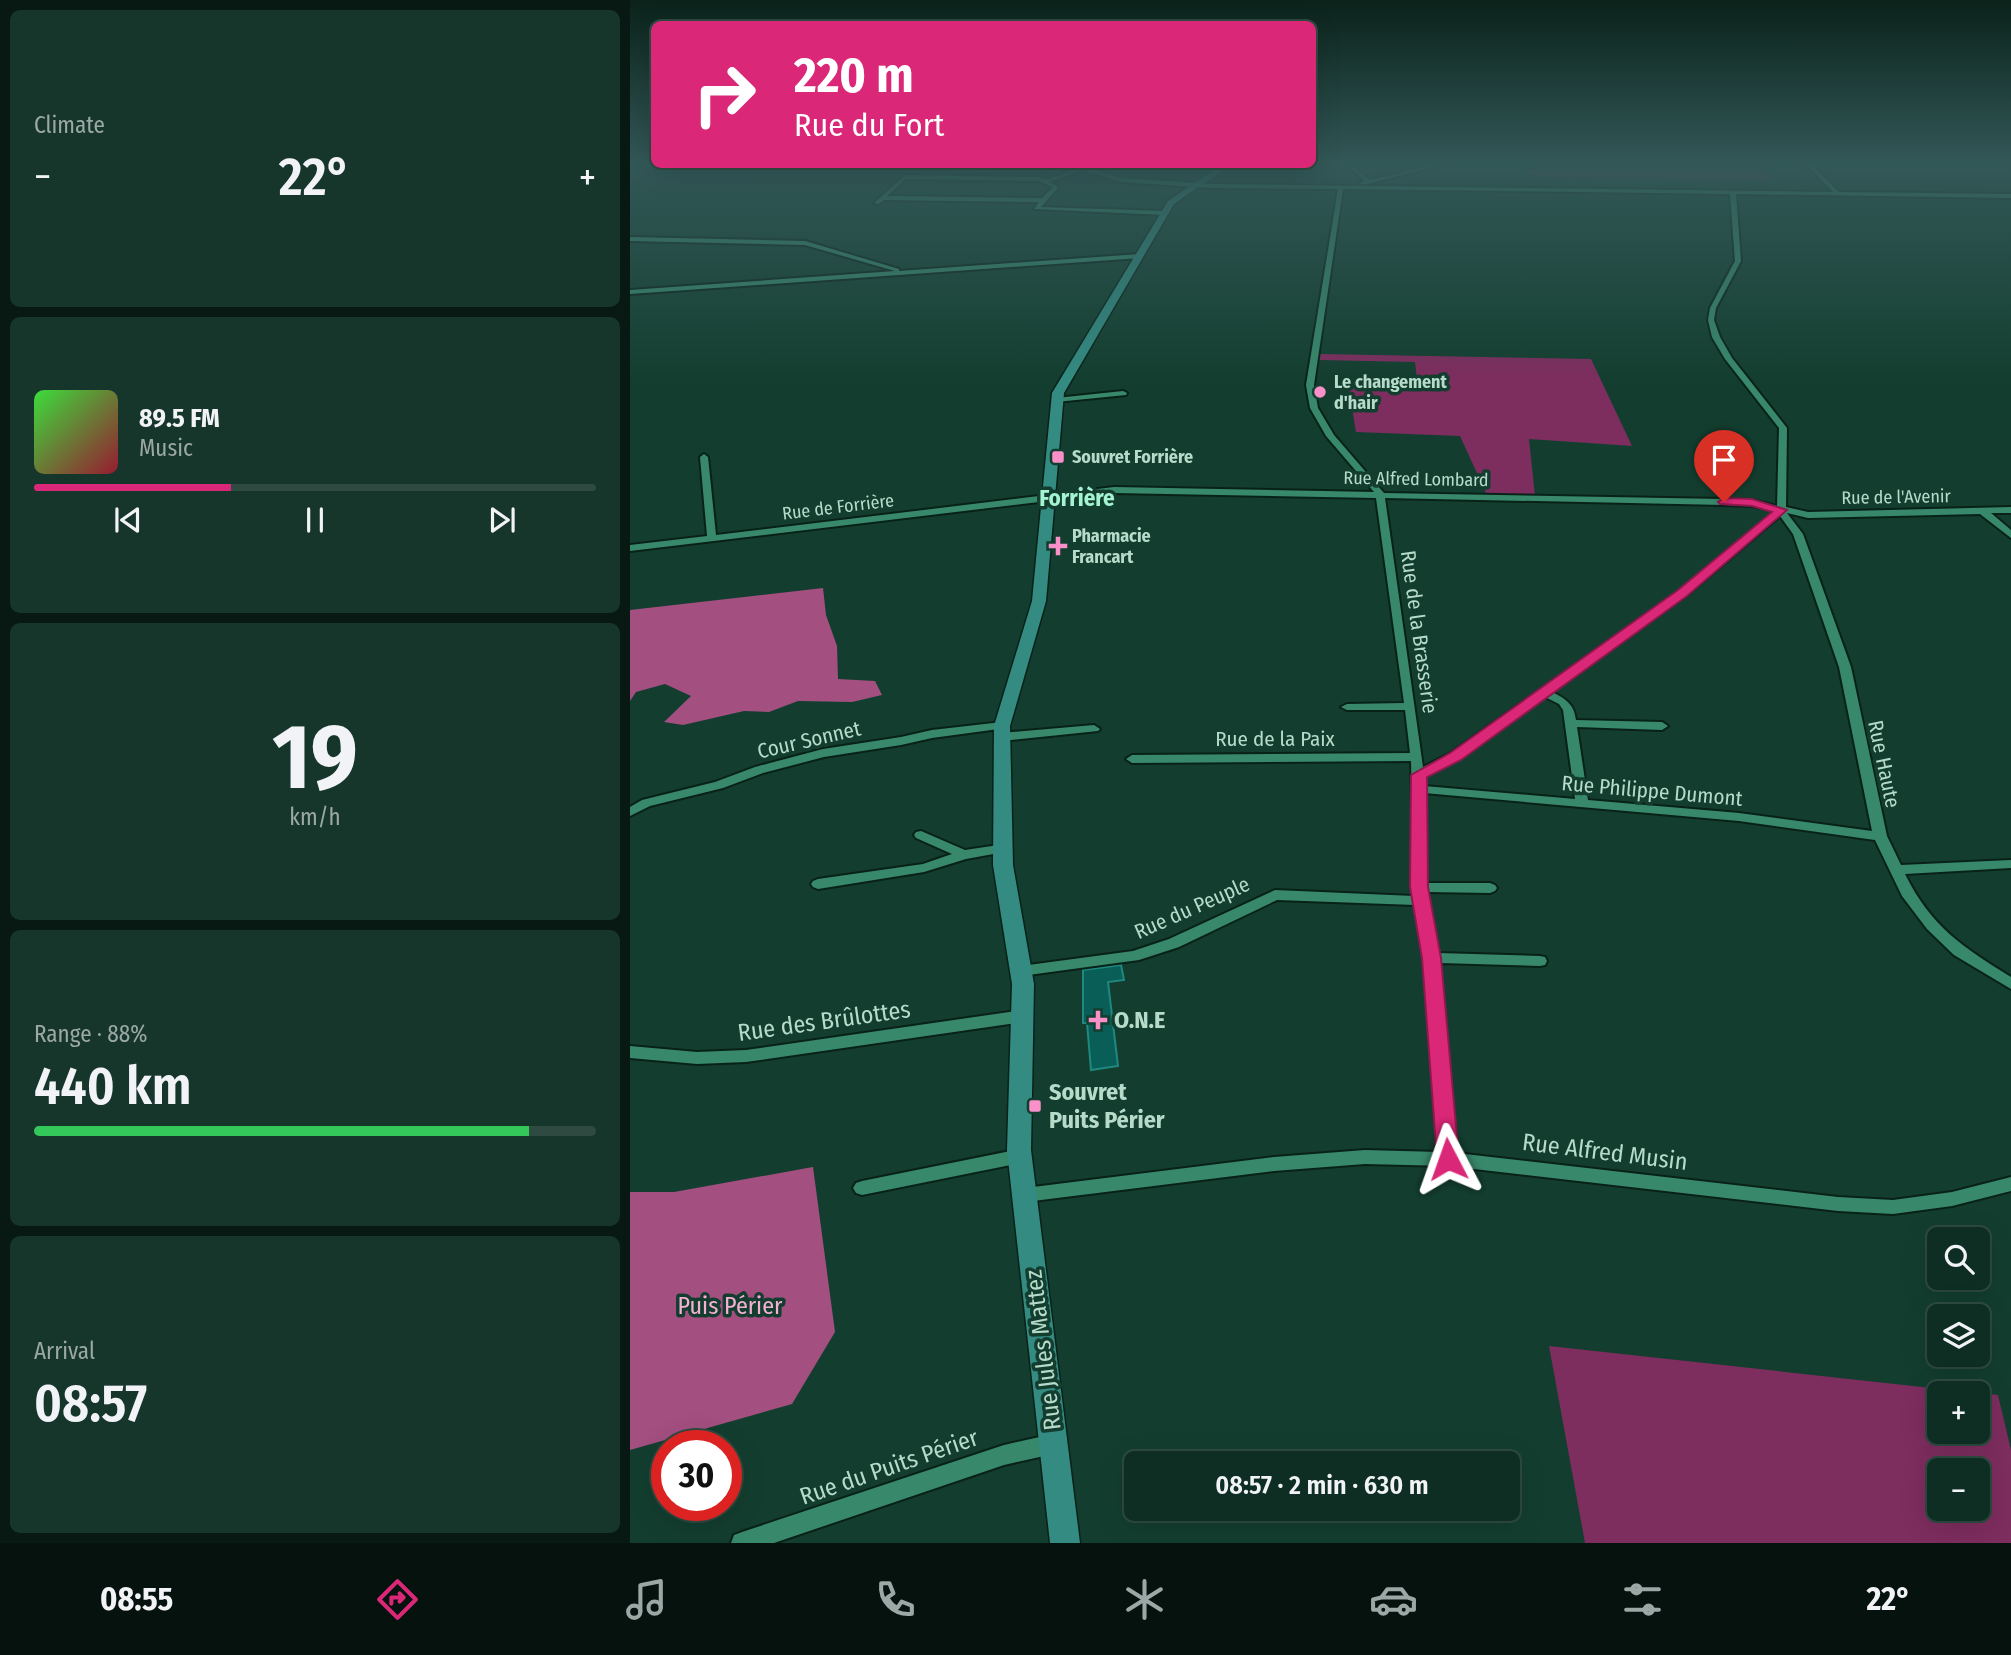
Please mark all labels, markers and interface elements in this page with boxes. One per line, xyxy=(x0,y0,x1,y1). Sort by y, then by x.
text: 220 m xyxy=(794,46,914,105)
icon: right xyxy=(679,49,770,140)
text: Rue du Fort xyxy=(794,106,944,144)
text: Climate xyxy=(34,111,105,139)
text: 22° xyxy=(279,146,351,209)
text: − xyxy=(34,154,51,200)
text: + xyxy=(579,154,596,200)
place label: Le changement d'hair xyxy=(1334,371,1448,414)
marker: Le changement d'hair xyxy=(1312,384,1328,400)
text: 89.5 FM xyxy=(139,403,220,434)
pin xyxy=(1694,430,1754,502)
text: Music xyxy=(139,434,193,462)
icon: arrive xyxy=(1705,441,1743,479)
place label: Souvret Forrière xyxy=(1072,446,1193,468)
marker: Souvret Forrière xyxy=(1050,449,1066,465)
street label: Rue Alfred Lombard xyxy=(1343,467,1489,491)
district label: Forrière xyxy=(1039,484,1115,512)
street label: Rue de l'Avenir xyxy=(1841,485,1952,509)
street label: Rue de Forrière xyxy=(781,489,895,525)
icon: previous xyxy=(109,501,147,539)
icon: pause xyxy=(296,501,334,539)
icon: next xyxy=(483,501,521,539)
place label: Pharmacie Francart xyxy=(1072,525,1151,568)
marker: Pharmacie Francart xyxy=(1050,538,1066,554)
street label: Rue de la Brasserie xyxy=(1395,549,1443,715)
text: 19 xyxy=(272,703,358,812)
street label: Cour Sonnet xyxy=(755,715,863,765)
street label: Rue Haute xyxy=(1862,718,1906,810)
street label: Rue de la Paix xyxy=(1215,726,1336,752)
street label: Rue Philippe Dumont xyxy=(1560,770,1744,812)
text: km/h xyxy=(289,803,341,831)
street label: Rue du Peuple xyxy=(1130,871,1254,945)
street label: Rue des Brûlottes xyxy=(736,995,912,1047)
place label: O.N.E xyxy=(1114,1006,1165,1034)
marker: O.N.E xyxy=(1088,1010,1108,1030)
text: Range · 88% xyxy=(34,1020,147,1048)
text: 440 km xyxy=(34,1055,192,1118)
place label: Souvret Puits Périer xyxy=(1049,1078,1165,1134)
marker: Souvret Puits Périer xyxy=(1027,1098,1043,1114)
position arrow xyxy=(1411,1122,1485,1196)
street label: Rue Alfred Musin xyxy=(1521,1128,1689,1176)
map controls xyxy=(1927,1227,1990,1521)
button: search xyxy=(1927,1227,1990,1290)
street label: Rue Jules Mattez xyxy=(1019,1268,1067,1432)
park label: Puis Périer xyxy=(678,1292,783,1320)
button: layers xyxy=(1927,1304,1990,1367)
text: Arrival xyxy=(34,1337,95,1365)
text: 08:57 xyxy=(34,1372,147,1435)
button: + xyxy=(1927,1381,1990,1444)
street label: Rue du Puits Périer xyxy=(796,1423,982,1511)
speed limit sign: 30 xyxy=(651,1430,742,1521)
button: − xyxy=(1927,1458,1990,1521)
text: 08:57 · 2 min · 630 m xyxy=(1215,1470,1429,1501)
icon: directions xyxy=(373,1575,422,1624)
icon: music xyxy=(622,1575,671,1624)
icon: phone xyxy=(871,1575,920,1624)
icon: climate xyxy=(1120,1575,1169,1624)
icon: car xyxy=(1369,1575,1418,1624)
icon: filters xyxy=(1618,1575,1667,1624)
text: 08:55 xyxy=(100,1580,173,1618)
text: 22° xyxy=(1866,1580,1911,1618)

